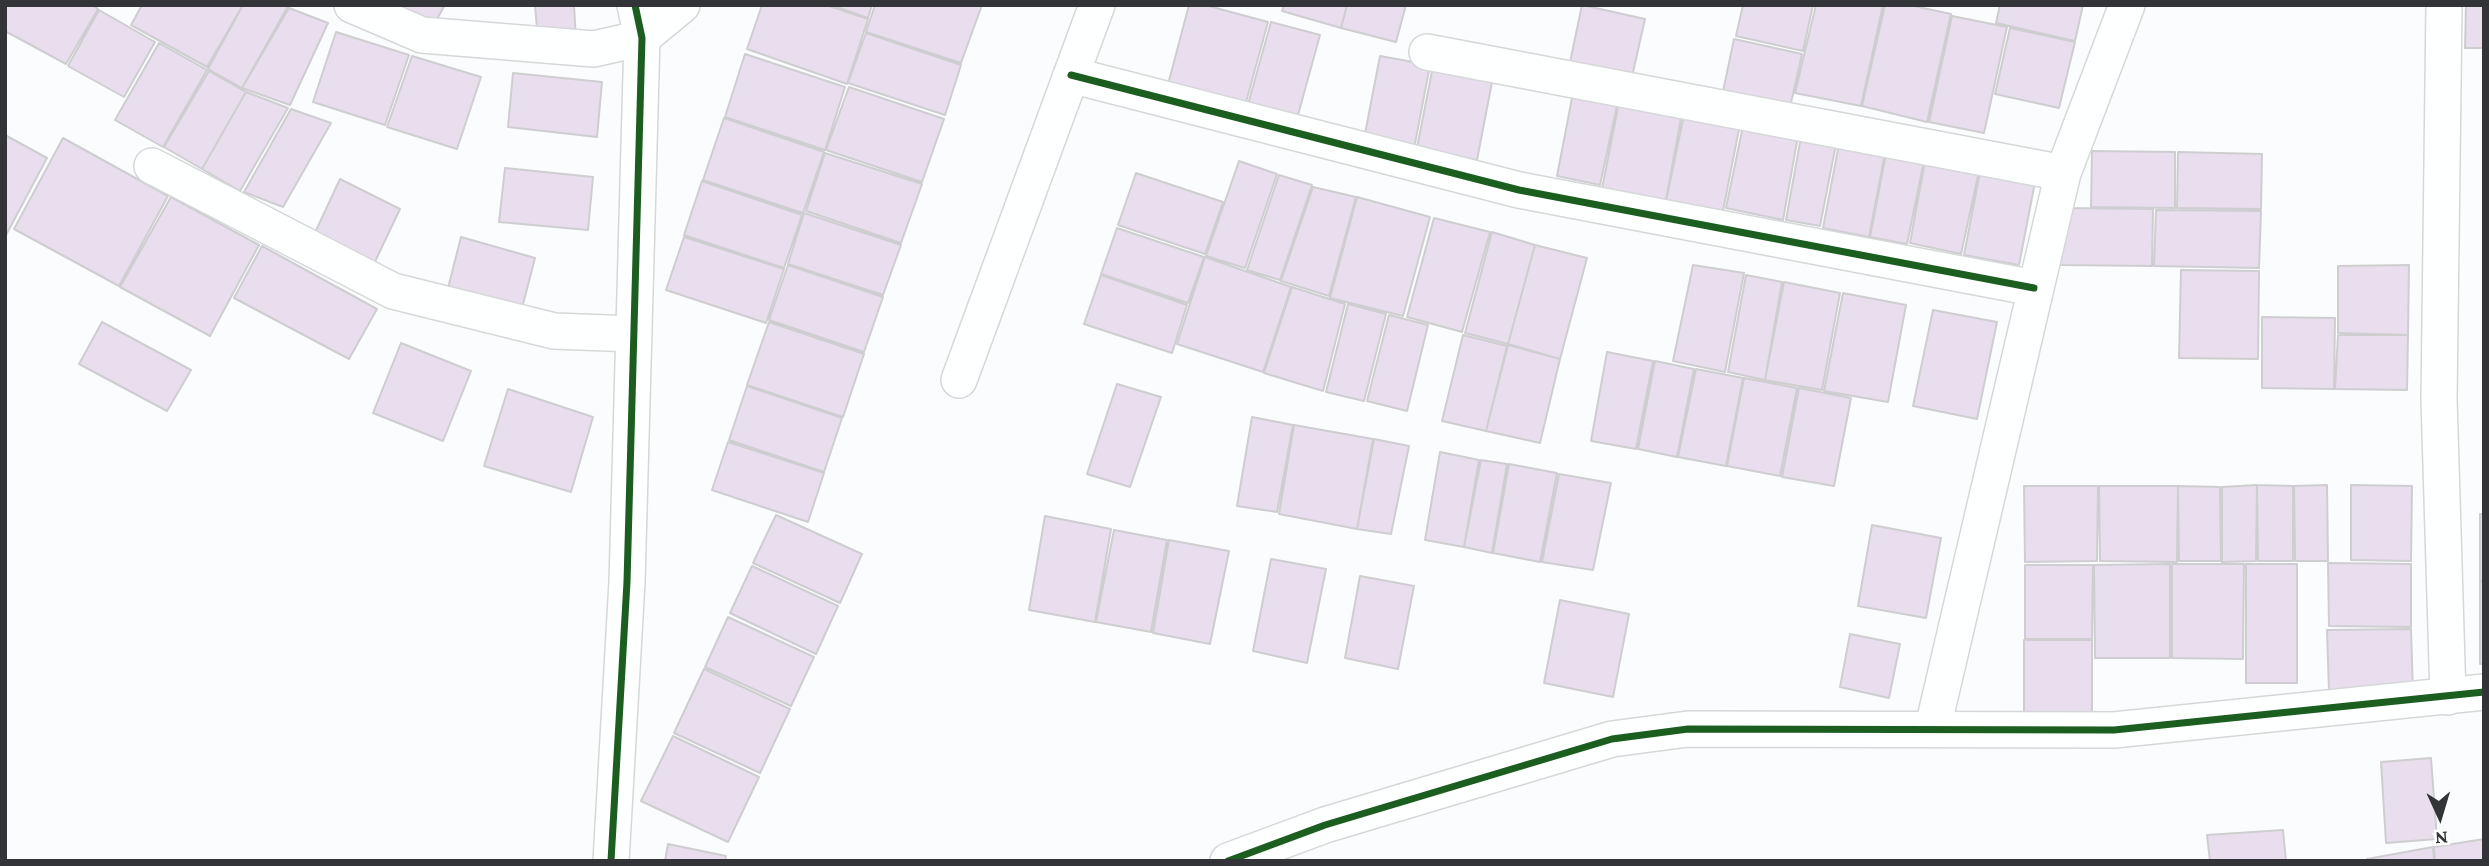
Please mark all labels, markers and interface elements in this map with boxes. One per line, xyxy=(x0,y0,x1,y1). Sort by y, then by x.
north arrow xyxy=(2405,782,2475,852)
text: N xyxy=(2434,828,2449,849)

